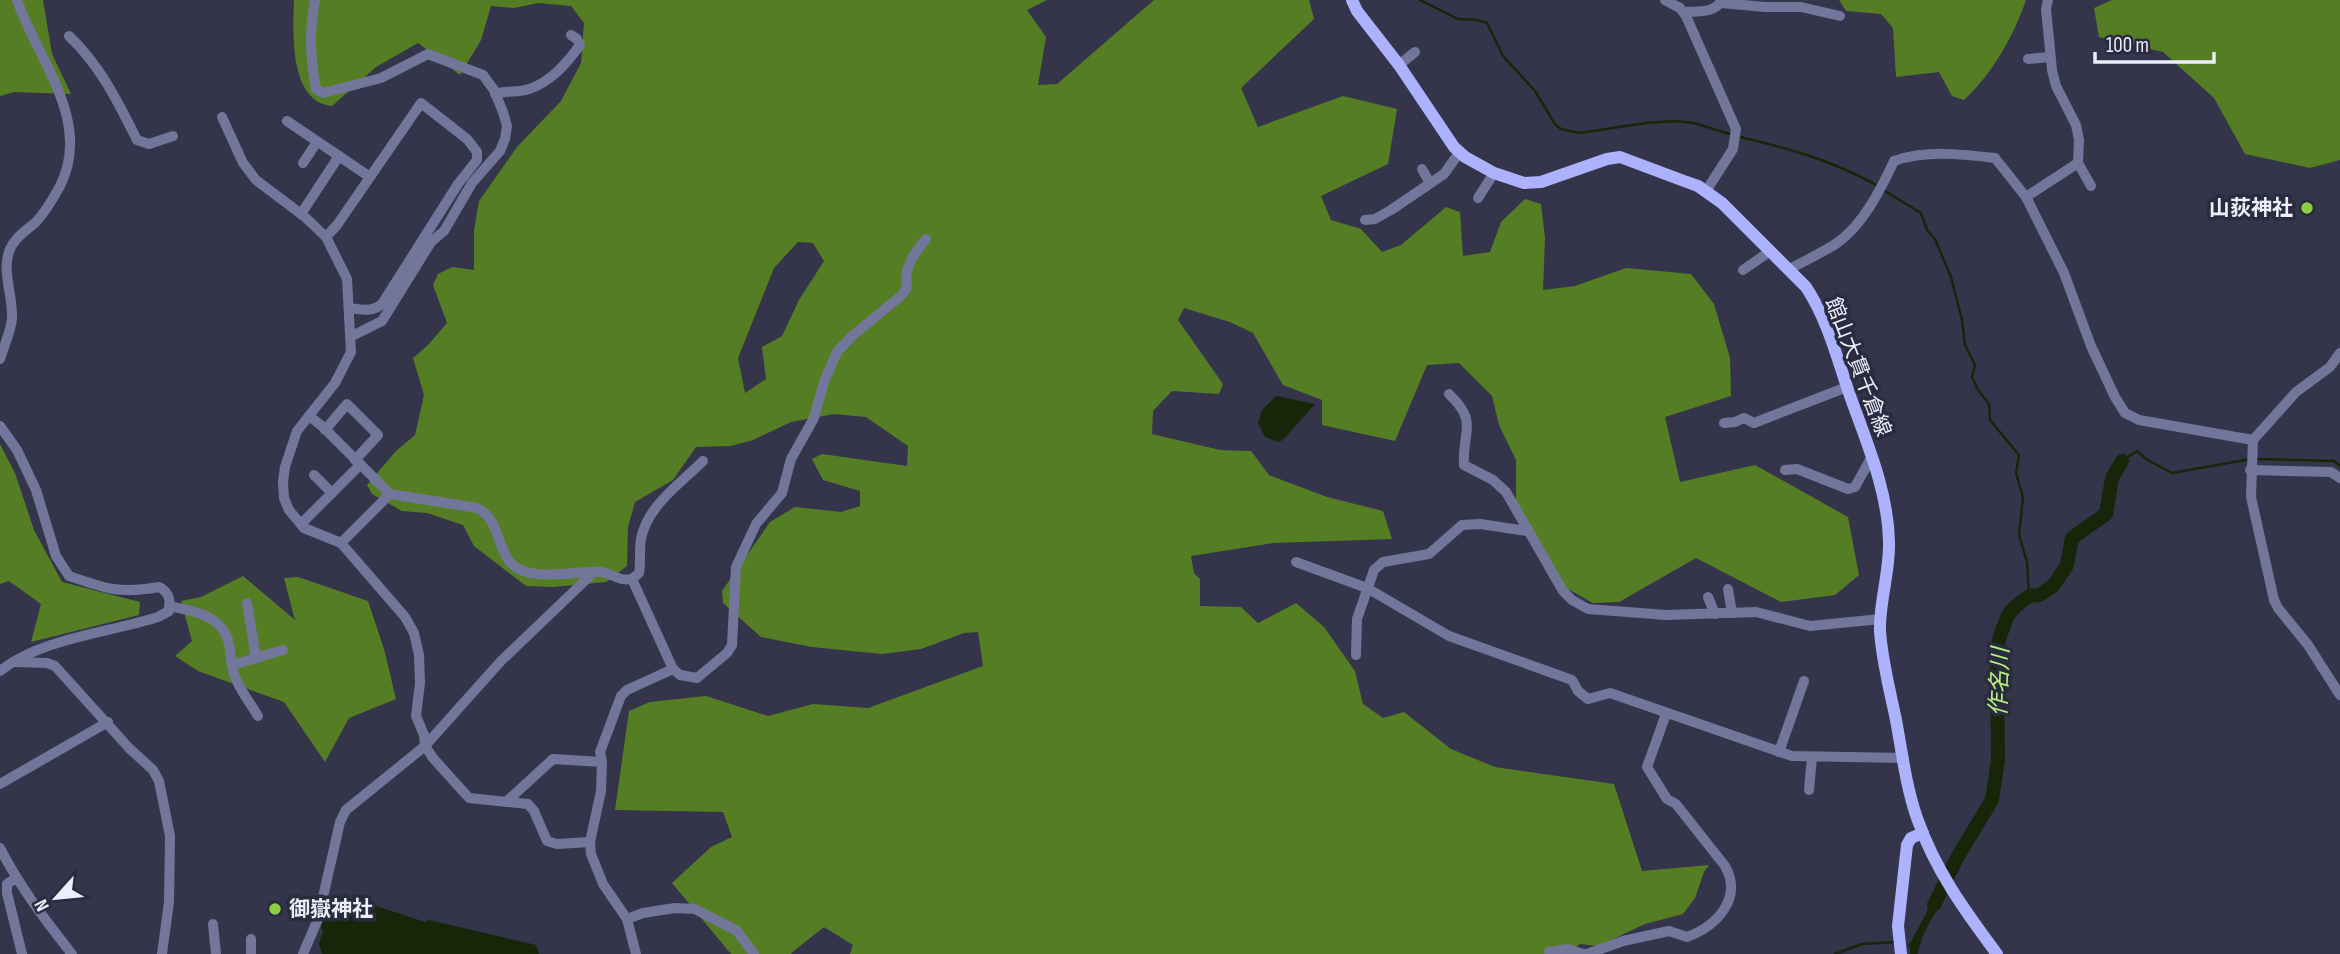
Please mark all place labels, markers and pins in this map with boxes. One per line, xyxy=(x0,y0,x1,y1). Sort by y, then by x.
place label: 山荻神社 xyxy=(2209,196,2293,221)
marker: 山荻神社 xyxy=(2299,200,2315,216)
place label: 御嶽神社 xyxy=(289,897,373,922)
marker: 御嶽神社 xyxy=(267,901,283,917)

